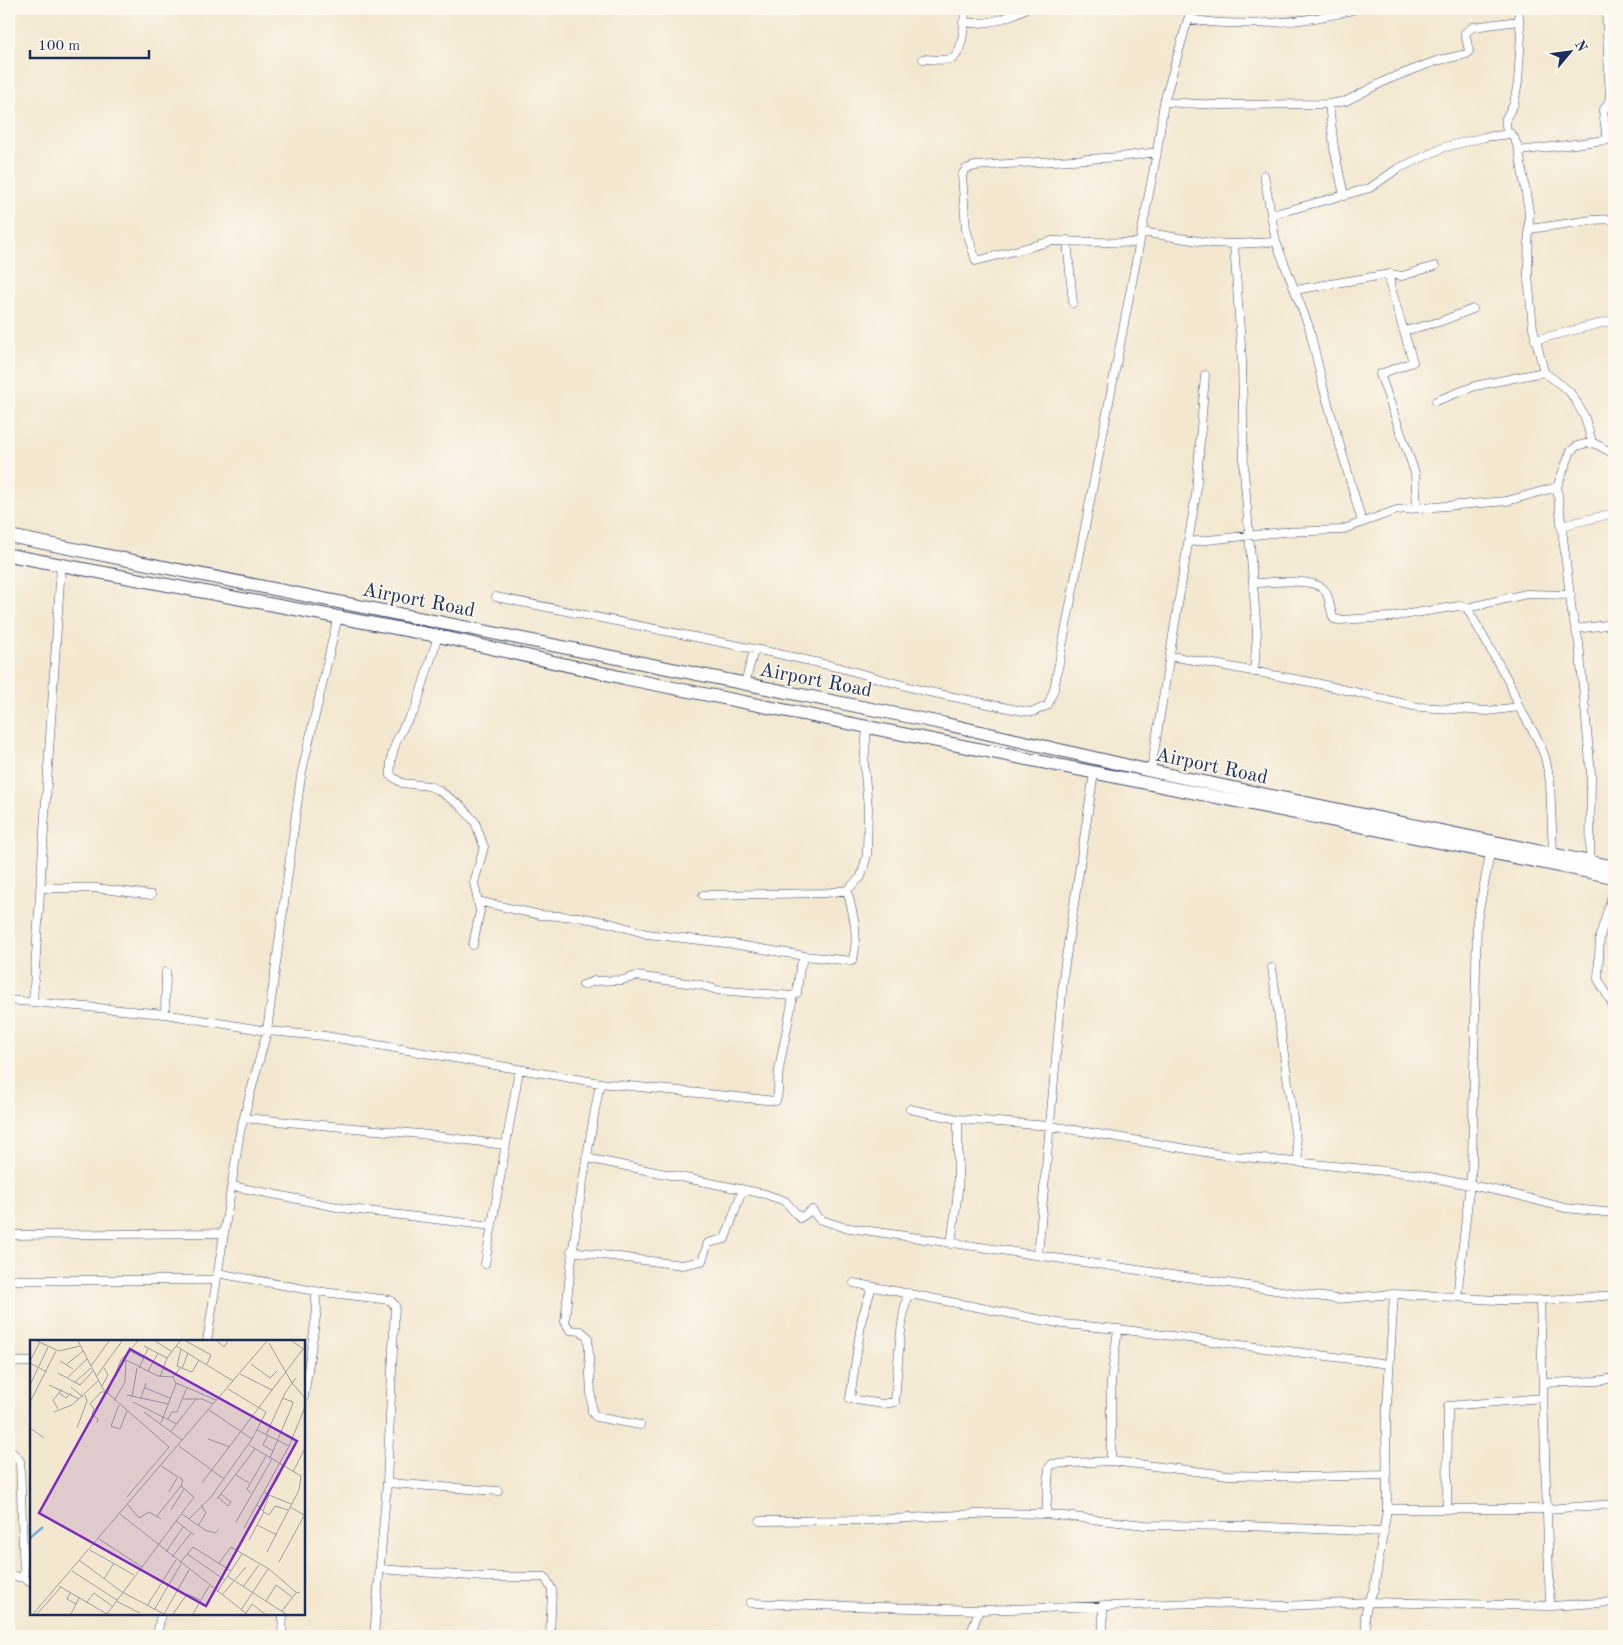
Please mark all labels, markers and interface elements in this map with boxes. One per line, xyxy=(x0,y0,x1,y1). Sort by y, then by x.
scale bar xyxy=(30,28,149,60)
north arrow xyxy=(1546,28,1596,78)
text: N xyxy=(1572,38,1589,55)
text: 100 m xyxy=(38,39,80,54)
street label: Airport Road xyxy=(360,580,477,622)
street label: Airport Road xyxy=(757,660,874,702)
street label: Airport Road xyxy=(1153,745,1270,789)
inset map xyxy=(30,1340,305,1615)

